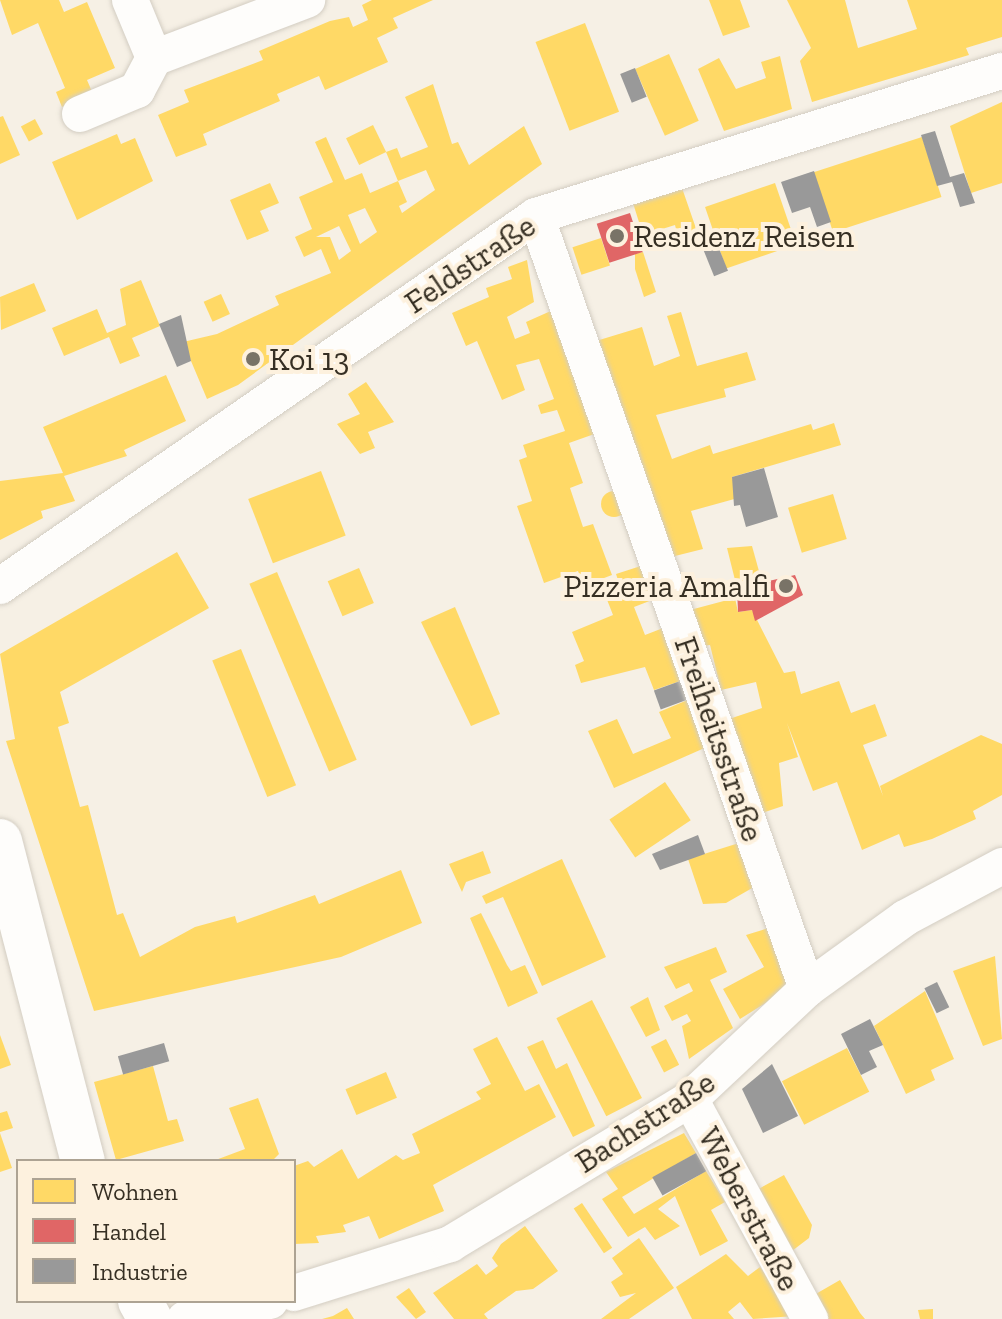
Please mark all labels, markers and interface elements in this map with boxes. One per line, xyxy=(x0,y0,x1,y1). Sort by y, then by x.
street label: Feldstraße xyxy=(397,206,543,322)
place label: Residenz Reisen xyxy=(633,217,854,255)
marker: Residenz Reisen xyxy=(608,227,626,245)
place label: Koi 13 xyxy=(269,340,350,378)
marker: Koi 13 xyxy=(244,350,262,368)
place label: Pizzeria Amalfi xyxy=(562,567,770,605)
marker: Pizzeria Amalfi xyxy=(777,577,795,595)
street label: Freiheitsstraße xyxy=(666,632,772,846)
street label: Bachstraße xyxy=(568,1063,722,1181)
street label: Weberstraße xyxy=(690,1121,808,1297)
legend xyxy=(16,1159,296,1303)
text: Wohnen xyxy=(92,1177,178,1206)
text: Handel xyxy=(92,1217,166,1246)
text: Industrie xyxy=(92,1257,188,1286)

